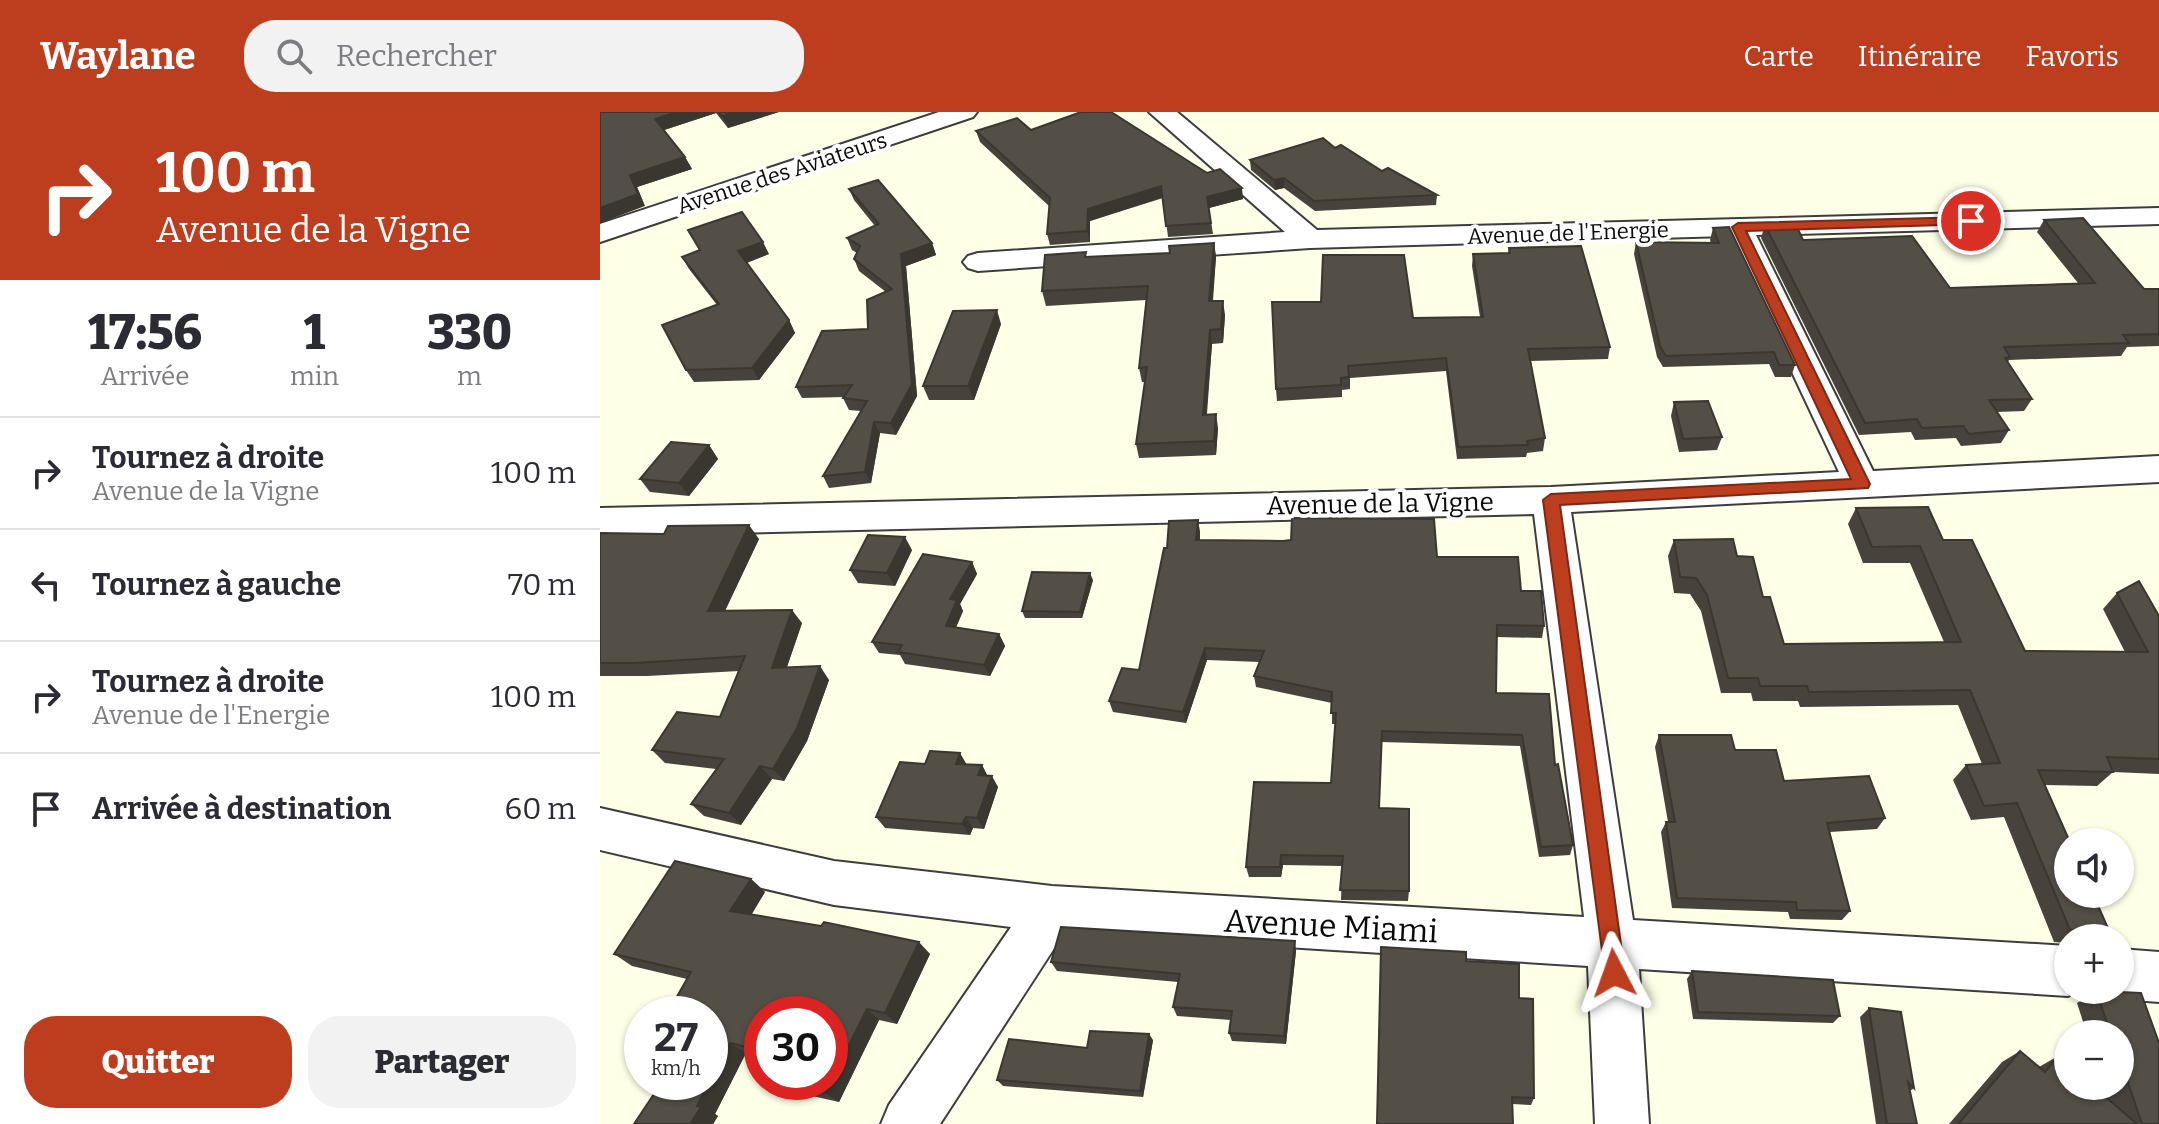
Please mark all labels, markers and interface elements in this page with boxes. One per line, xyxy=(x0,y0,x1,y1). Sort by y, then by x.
search box xyxy=(244,20,804,92)
text: Waylane xyxy=(40,33,196,79)
icon: search xyxy=(272,34,316,78)
text: Rechercher xyxy=(336,38,497,74)
text: Carte xyxy=(1744,40,1814,73)
text: Itinéraire xyxy=(1858,40,1981,73)
text: Favoris xyxy=(2025,40,2119,73)
street label: Avenue des Aviateurs xyxy=(674,126,890,220)
text: 100 m xyxy=(156,140,315,207)
icon: right xyxy=(24,144,128,248)
pin xyxy=(1937,187,2005,255)
icon: arrive xyxy=(1949,199,1993,243)
text: Avenue de la Vigne xyxy=(156,208,471,252)
street label: Avenue de l'Energie xyxy=(1467,216,1669,250)
text: 17:56 xyxy=(88,304,202,362)
text: 1 xyxy=(304,304,325,362)
text: 330 xyxy=(427,304,512,362)
text: Arrivée xyxy=(100,361,190,392)
text: min xyxy=(290,361,339,392)
text: m xyxy=(457,361,482,392)
text: Tournez à droite xyxy=(92,440,324,476)
icon: right xyxy=(24,451,68,495)
text: 100 m xyxy=(491,455,576,491)
text: Avenue de la Vigne xyxy=(92,476,319,507)
street label: Avenue de la Vigne xyxy=(1266,487,1494,521)
icon: left xyxy=(24,563,68,607)
text: Tournez à gauche xyxy=(92,567,341,603)
text: 70 m xyxy=(508,567,576,603)
text: Tournez à droite xyxy=(92,664,324,700)
icon: right xyxy=(24,675,68,719)
text: 100 m xyxy=(491,679,576,715)
text: Avenue de l'Energie xyxy=(92,700,330,731)
icon: arrive xyxy=(24,787,68,831)
text: Arrivée à destination xyxy=(92,791,391,827)
text: 60 m xyxy=(505,791,576,827)
map controls xyxy=(2054,828,2134,1100)
button: sound xyxy=(2054,828,2134,908)
street label: Avenue Miami xyxy=(1223,901,1439,951)
button: + xyxy=(2054,924,2134,1004)
position arrow xyxy=(1572,931,1656,1015)
speed limit sign: 30 xyxy=(744,996,848,1100)
text: 27 xyxy=(654,1014,698,1062)
button: Quitter xyxy=(24,1016,292,1108)
button: Partager xyxy=(308,1016,576,1108)
button: − xyxy=(2054,1020,2134,1100)
text: km/h xyxy=(651,1056,701,1080)

